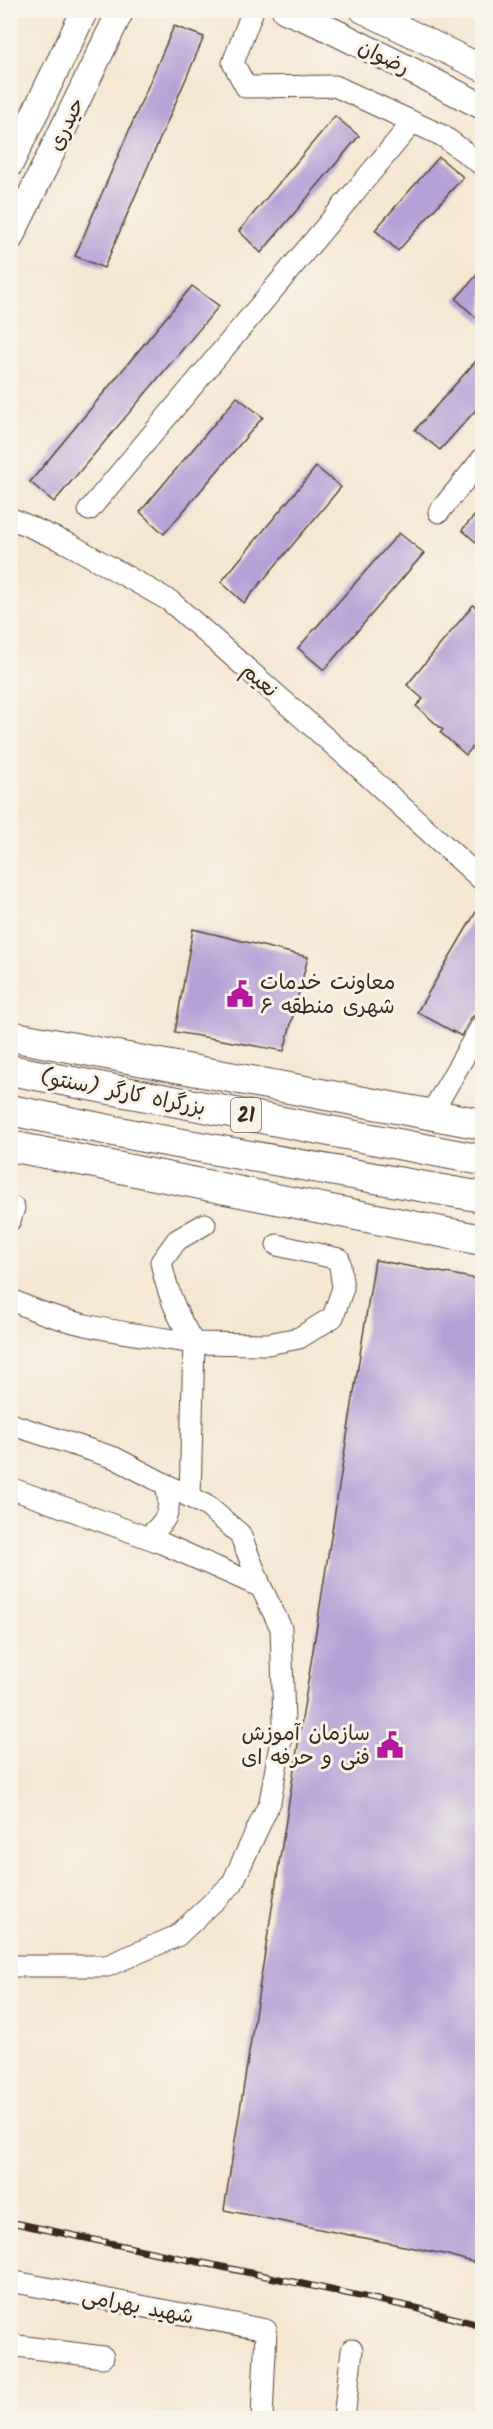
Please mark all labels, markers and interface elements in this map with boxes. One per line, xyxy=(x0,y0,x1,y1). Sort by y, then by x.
street label: رضوان xyxy=(352,32,415,85)
street label: حیدری xyxy=(40,92,94,157)
street label: نعیم xyxy=(233,656,285,707)
place label: معاونت خدمات شهری منطقه ۶ xyxy=(260,967,395,1024)
public building icon: معاونت خدمات شهری منطقه ۶ xyxy=(225,979,255,1009)
street label: بزرگراه کارگر (سنتو) xyxy=(37,1061,208,1126)
road number: 21 xyxy=(231,1098,261,1132)
place label: سازمان آموزش فنی و حرفه ای xyxy=(241,1718,370,1775)
public building icon: سازمان آموزش فنی و حرفه ای xyxy=(375,1730,405,1760)
street label: شهید بهرامی xyxy=(79,2281,196,2334)

